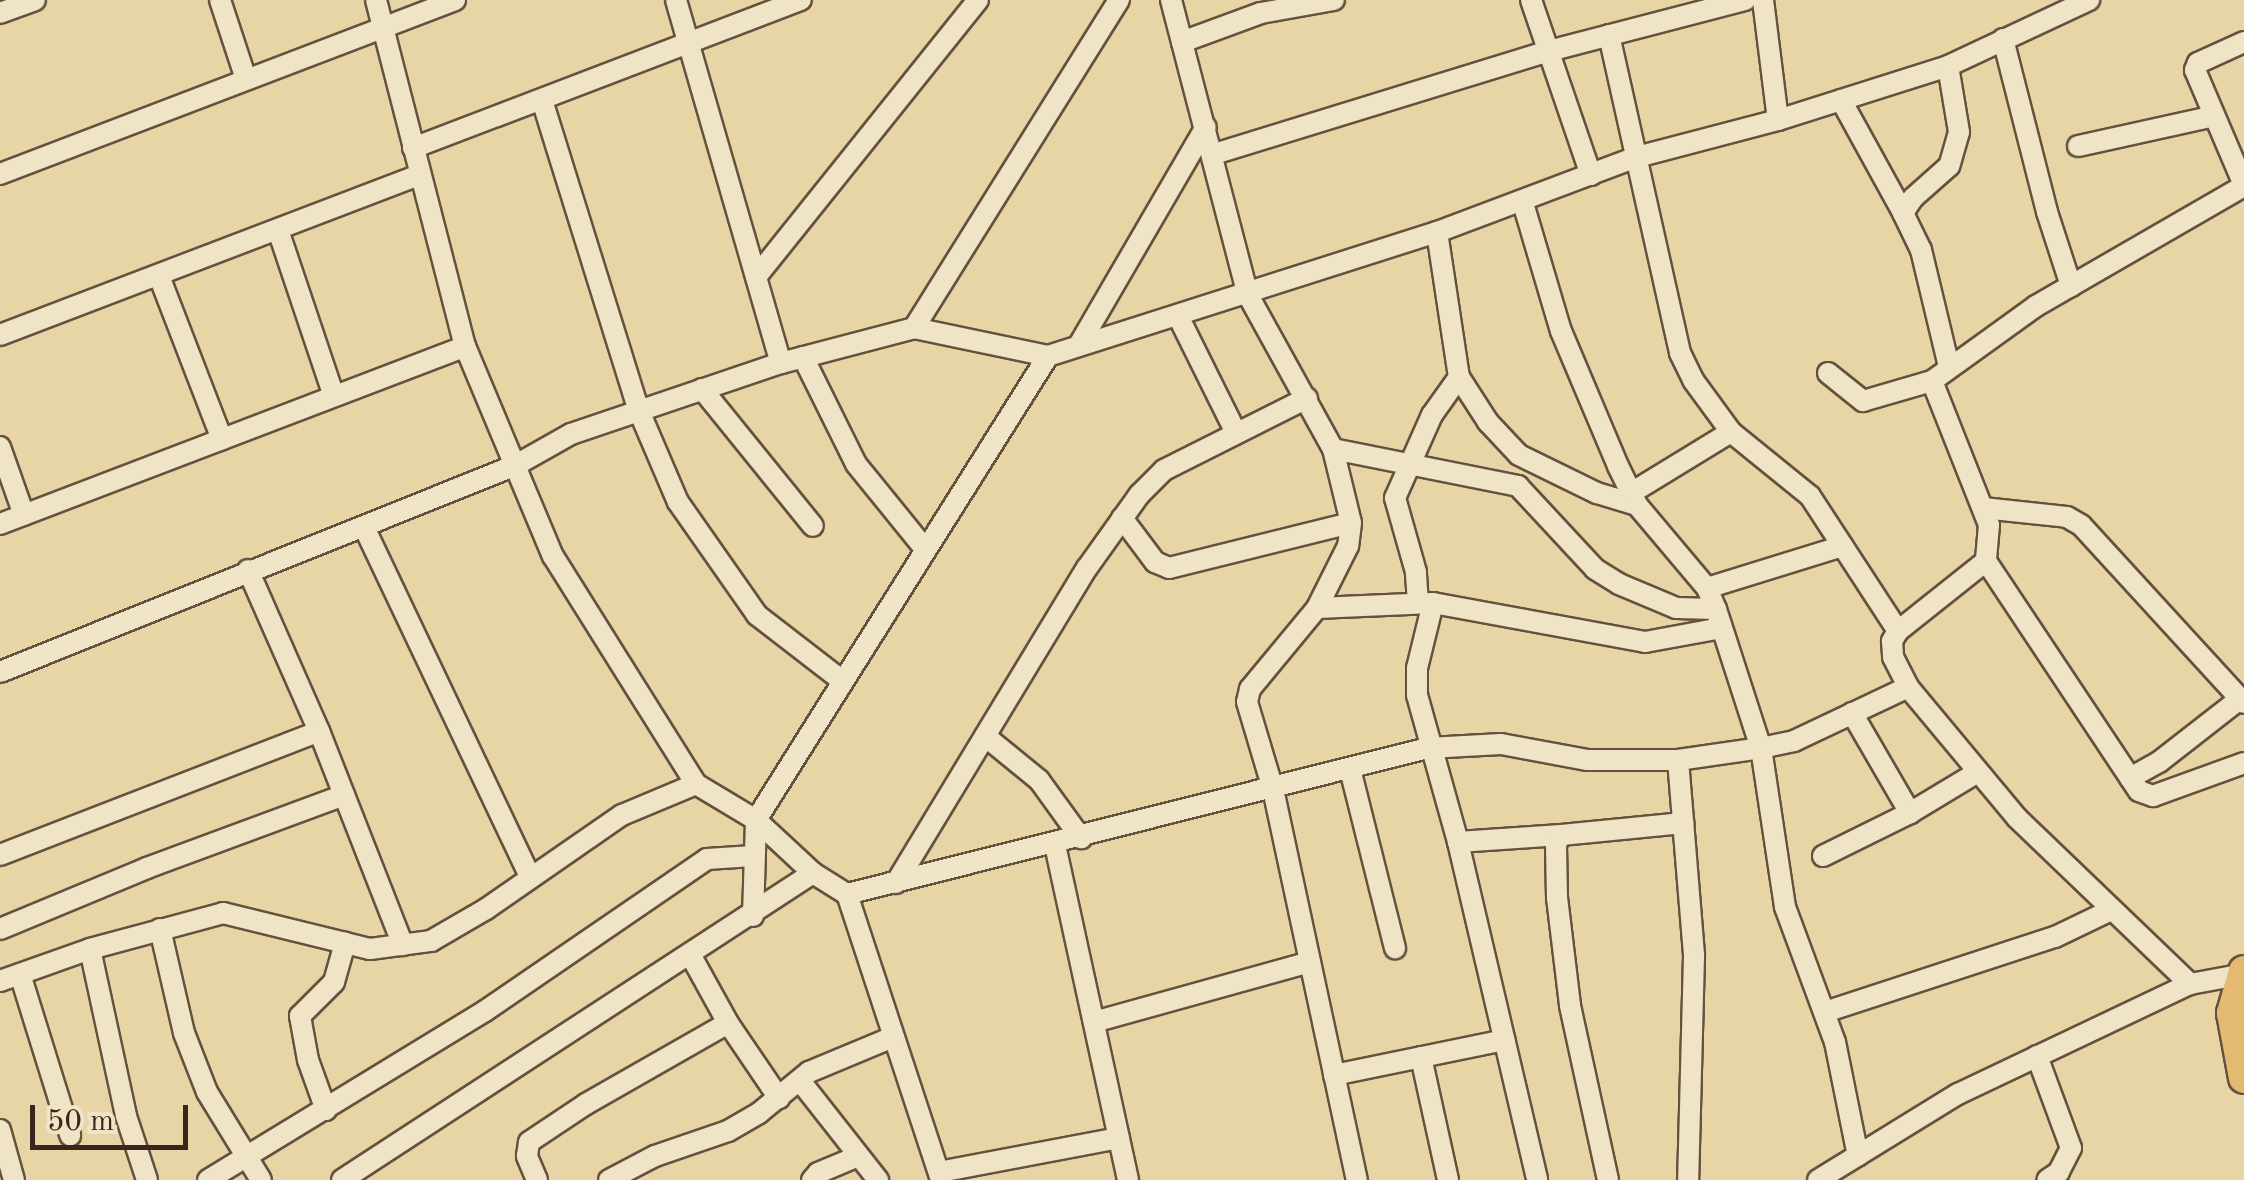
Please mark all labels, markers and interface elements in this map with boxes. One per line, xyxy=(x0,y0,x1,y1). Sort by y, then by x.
scale bar xyxy=(35,1085,192,1147)
text: 50 m xyxy=(47,1107,114,1137)

